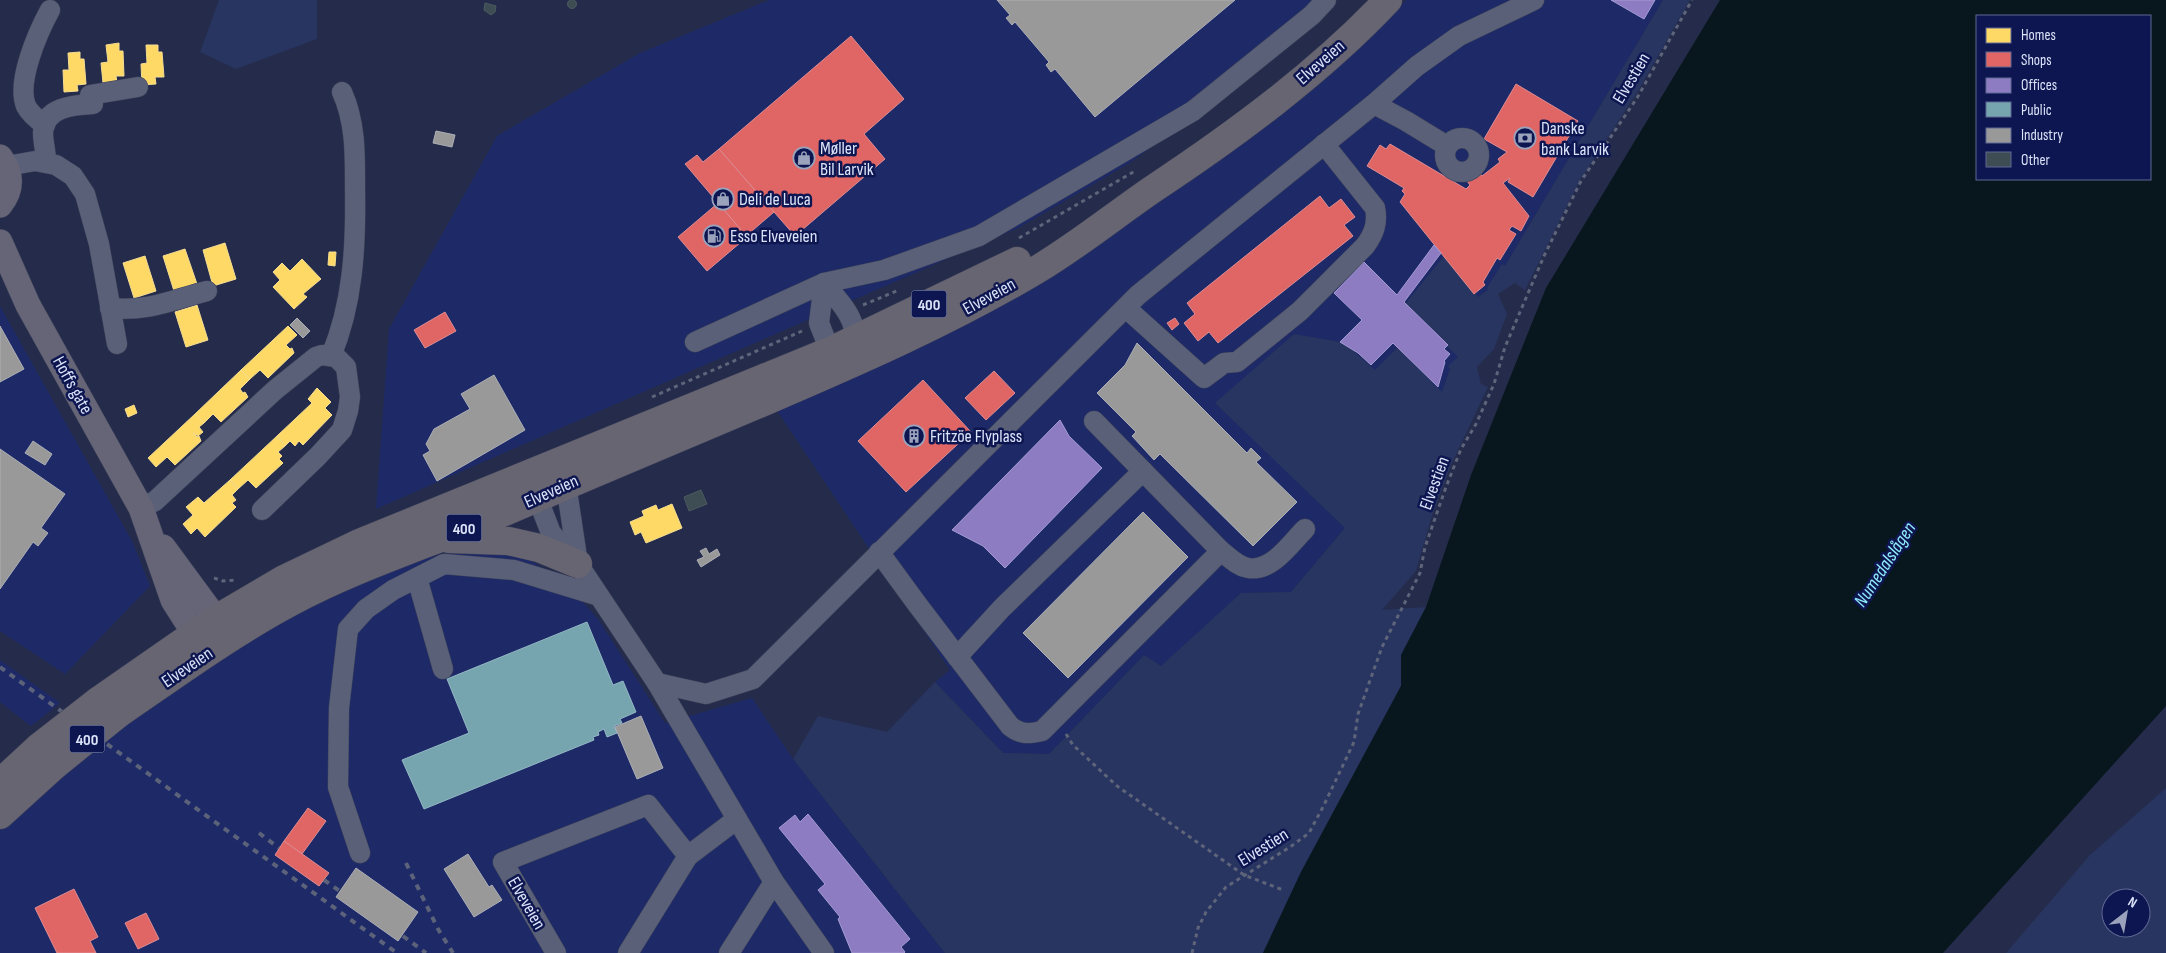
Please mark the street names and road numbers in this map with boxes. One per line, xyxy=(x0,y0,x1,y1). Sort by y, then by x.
street label: Elveveien xyxy=(1292,36,1349,89)
street label: Elvestien xyxy=(1608,49,1655,107)
street label: Elveveien xyxy=(959,273,1019,319)
road number: 400 xyxy=(912,290,946,318)
street label: Hoffs gate xyxy=(48,353,97,418)
street label: Elvestien xyxy=(1415,454,1454,513)
street label: Elveveien xyxy=(521,470,582,513)
road number: 400 xyxy=(446,514,482,542)
street label: Elveveien xyxy=(158,643,217,692)
road number: 400 xyxy=(70,726,104,752)
street label: Elvestien xyxy=(1234,824,1292,871)
street label: Elveveien xyxy=(503,873,550,933)

